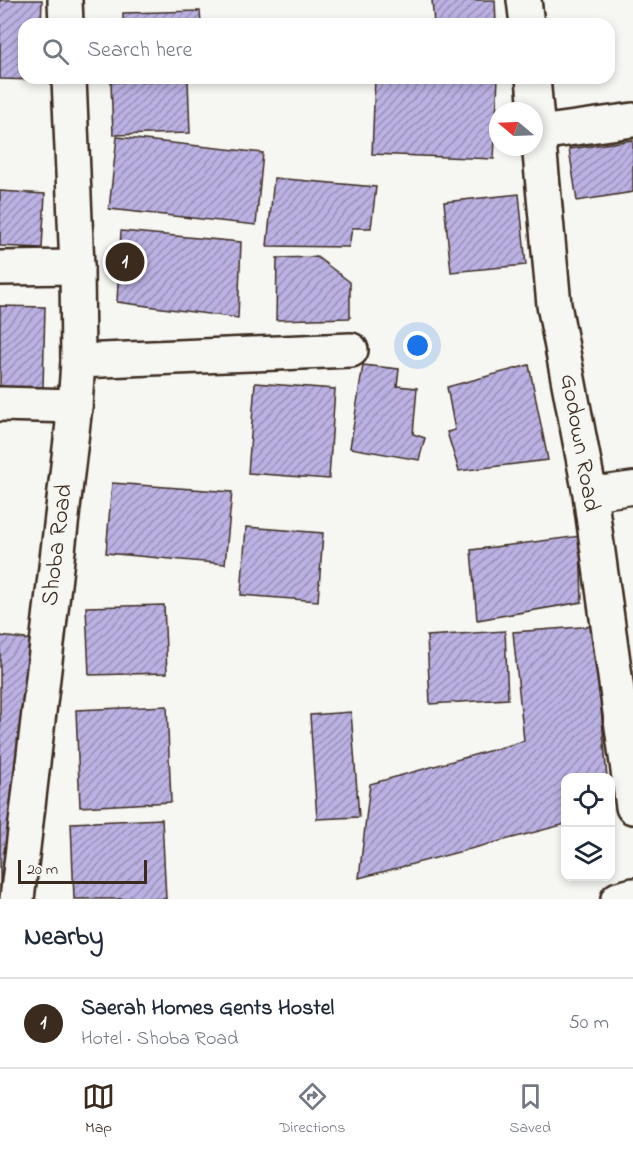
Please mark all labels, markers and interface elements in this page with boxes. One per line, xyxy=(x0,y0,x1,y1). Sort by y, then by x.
search box xyxy=(18,18,615,84)
icon: search xyxy=(39,35,72,68)
text: Search here xyxy=(87,35,192,67)
north arrow xyxy=(489,102,543,156)
pin: 1 xyxy=(106,240,144,284)
your location xyxy=(403,331,432,360)
street label: Godown Road xyxy=(550,371,608,515)
street label: Shoba Road xyxy=(33,482,83,608)
map controls xyxy=(561,773,615,881)
button: locate xyxy=(561,773,615,827)
button: layers xyxy=(561,827,615,881)
scale bar xyxy=(18,857,147,884)
text: 20 m xyxy=(27,858,58,882)
text: Nearby xyxy=(24,919,103,957)
text: Saerah Homes Gents Hostel xyxy=(81,993,334,1025)
text: 1 xyxy=(40,1009,47,1038)
text: 50 m xyxy=(568,1009,609,1038)
text: Hotel · Shoba Road xyxy=(81,1025,238,1054)
tab: Map xyxy=(82,1080,115,1140)
tab: Directions xyxy=(279,1080,345,1140)
tab: Saved xyxy=(509,1080,551,1140)

